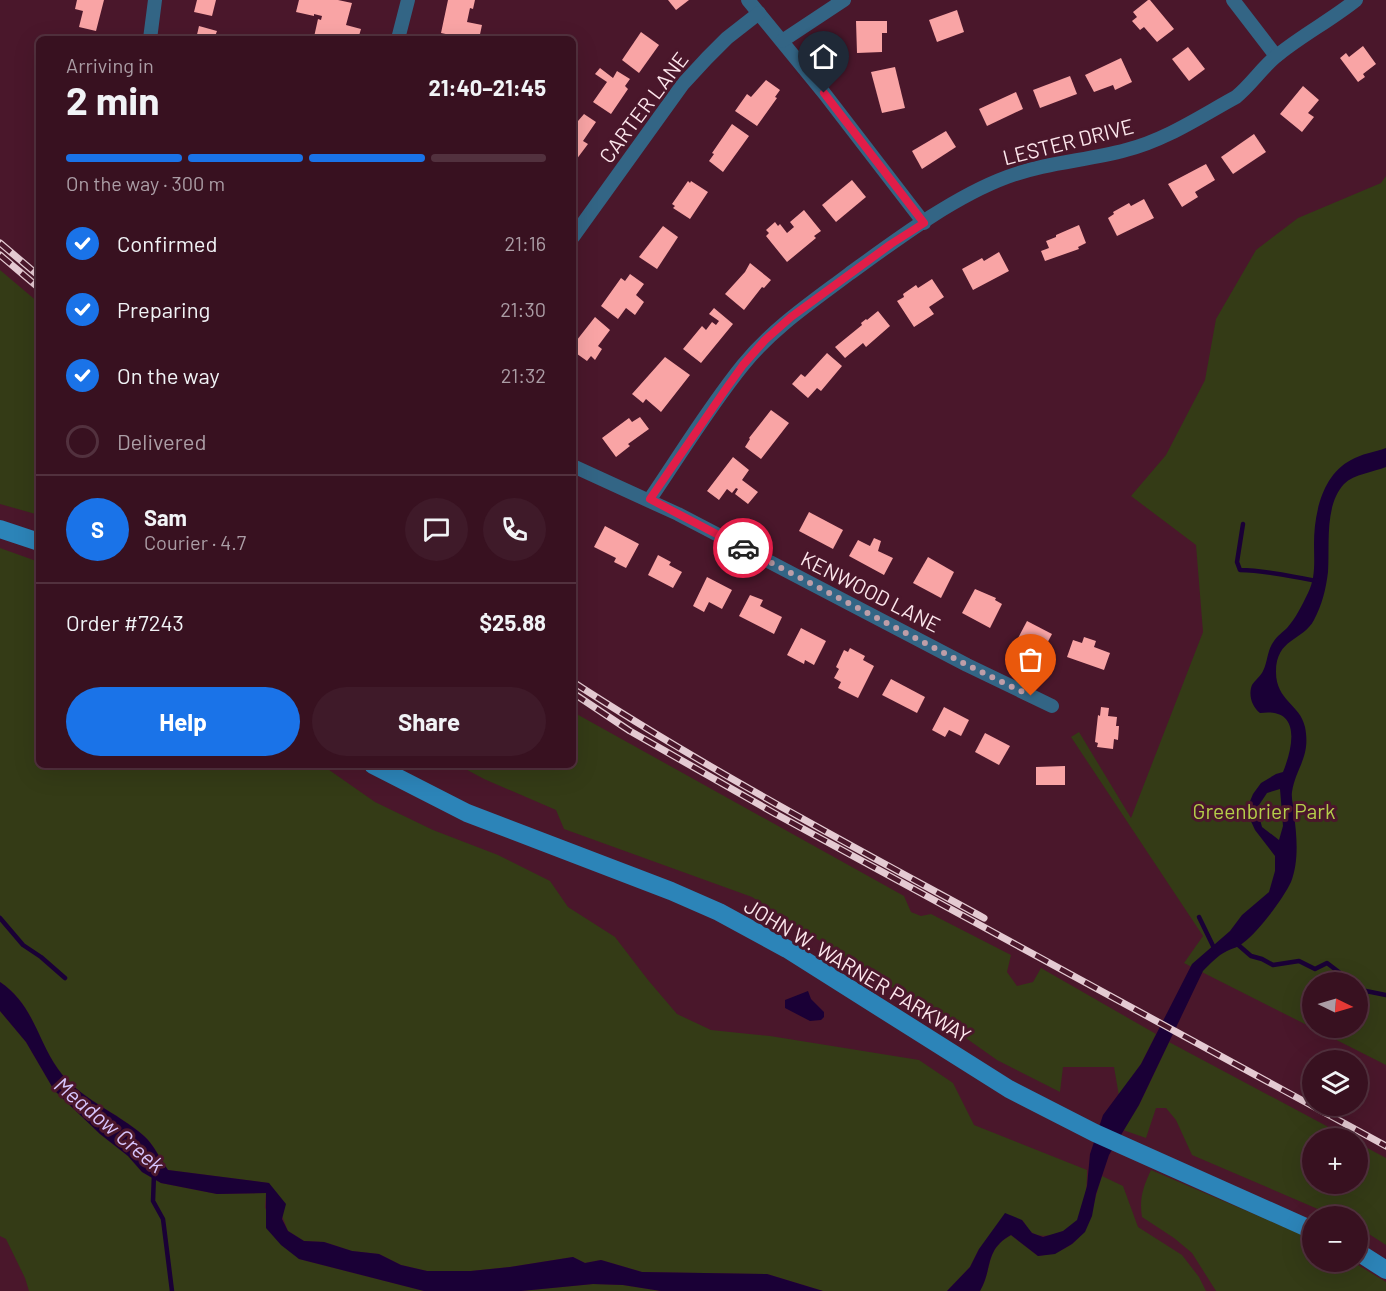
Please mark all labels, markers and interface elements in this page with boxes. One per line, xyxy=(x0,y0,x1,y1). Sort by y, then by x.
pin xyxy=(798,31,849,93)
icon: home xyxy=(807,40,840,73)
street label: CARTER LANE xyxy=(593,47,693,167)
text: Arriving in xyxy=(66,53,154,77)
text: 21:40–21:45 xyxy=(429,74,546,100)
text: 2 min xyxy=(66,76,159,123)
street label: LESTER DRIVE xyxy=(1000,113,1136,169)
text: On the way · 300 m xyxy=(66,171,225,195)
icon: check xyxy=(66,227,99,260)
text: Confirmed xyxy=(117,230,217,256)
text: 21:16 xyxy=(504,231,546,255)
icon: check xyxy=(66,293,99,326)
text: Preparing xyxy=(117,296,210,322)
text: 21:30 xyxy=(500,297,546,321)
icon: check xyxy=(66,359,99,392)
text: On the way xyxy=(117,362,220,388)
text: 21:32 xyxy=(501,363,546,387)
text: Delivered xyxy=(117,428,206,454)
button: chat xyxy=(405,498,468,561)
button: phone xyxy=(483,498,546,561)
text: Sam xyxy=(144,504,187,530)
text: S xyxy=(91,516,104,542)
courier xyxy=(713,518,773,578)
text: Courier · 4.7 xyxy=(144,530,246,554)
icon: car xyxy=(727,532,760,565)
street label: KENWOOD LANE xyxy=(797,545,945,637)
text: Order #7243 xyxy=(66,609,184,635)
text: $25.88 xyxy=(479,609,546,635)
pin xyxy=(1005,634,1056,696)
icon: bag xyxy=(1014,643,1047,676)
button: Help xyxy=(66,687,300,756)
button: Share xyxy=(312,687,546,756)
park label: Greenbrier Park xyxy=(1193,798,1335,823)
street label: JOHN W. WARNER PARKWAY xyxy=(740,892,976,1048)
north arrow xyxy=(1302,972,1368,1038)
map controls xyxy=(1302,972,1368,1272)
button: layers xyxy=(1302,1050,1368,1116)
water label: Meadow Creek xyxy=(50,1071,170,1177)
button: + xyxy=(1302,1128,1368,1194)
button: − xyxy=(1302,1206,1368,1272)

